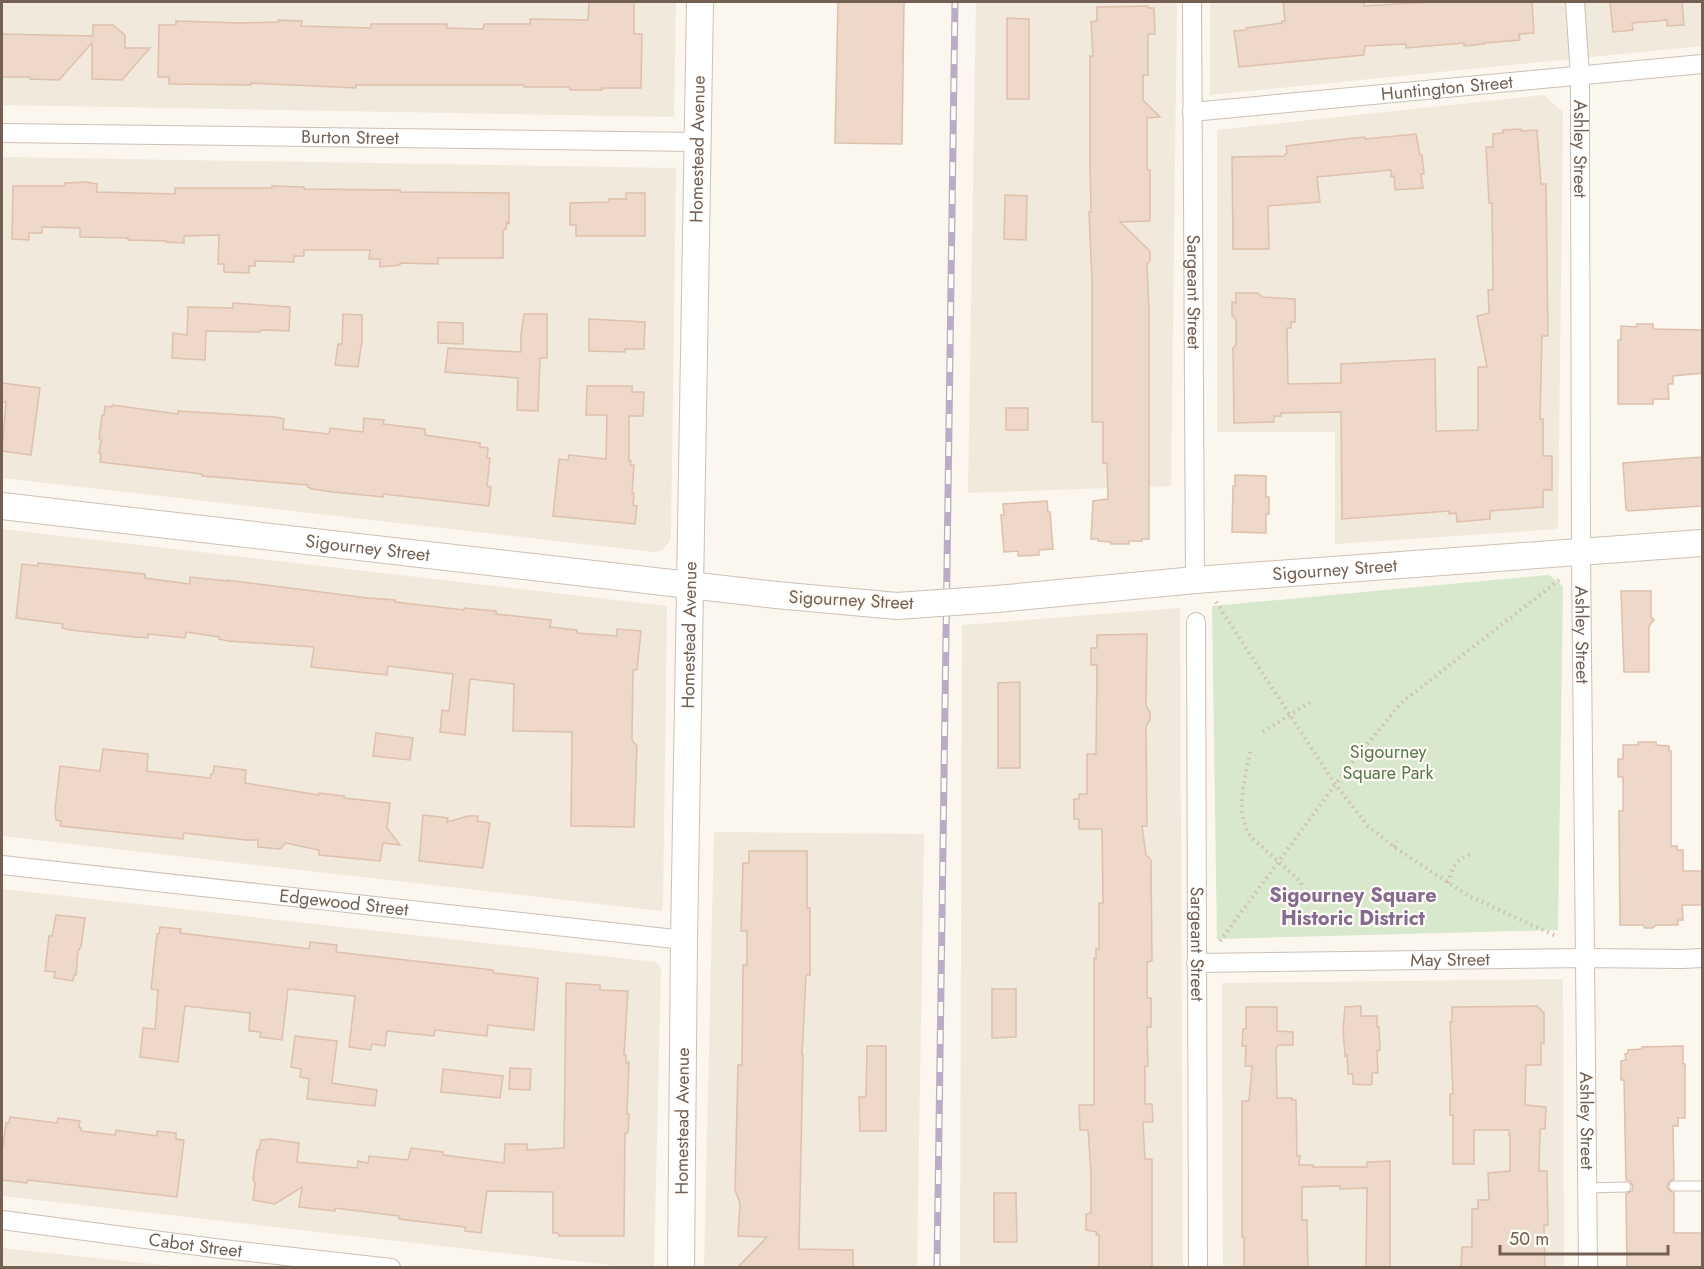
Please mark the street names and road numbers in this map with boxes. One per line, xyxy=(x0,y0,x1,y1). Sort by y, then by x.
street label: Huntington Street xyxy=(1380,69,1515,107)
street label: Homestead Avenue xyxy=(683,75,712,223)
street label: Ashley Street xyxy=(1567,100,1593,199)
street label: Burton Street xyxy=(301,124,400,151)
street label: Sargeant Street xyxy=(1180,234,1207,350)
street label: Sigourney Street xyxy=(304,528,432,568)
street label: Sigourney Street xyxy=(1271,552,1399,587)
street label: Homestead Avenue xyxy=(675,561,703,709)
street label: Sigourney Street xyxy=(788,584,915,616)
street label: Ashley Street xyxy=(1568,586,1595,685)
street label: Edgewood Street xyxy=(278,883,411,923)
street label: Sargeant Street xyxy=(1184,887,1210,1002)
street label: May Street xyxy=(1410,946,1491,973)
street label: Homestead Avenue xyxy=(669,1047,696,1195)
street label: Ashley Street xyxy=(1573,1072,1600,1171)
street label: Cabot Street xyxy=(147,1227,244,1264)

